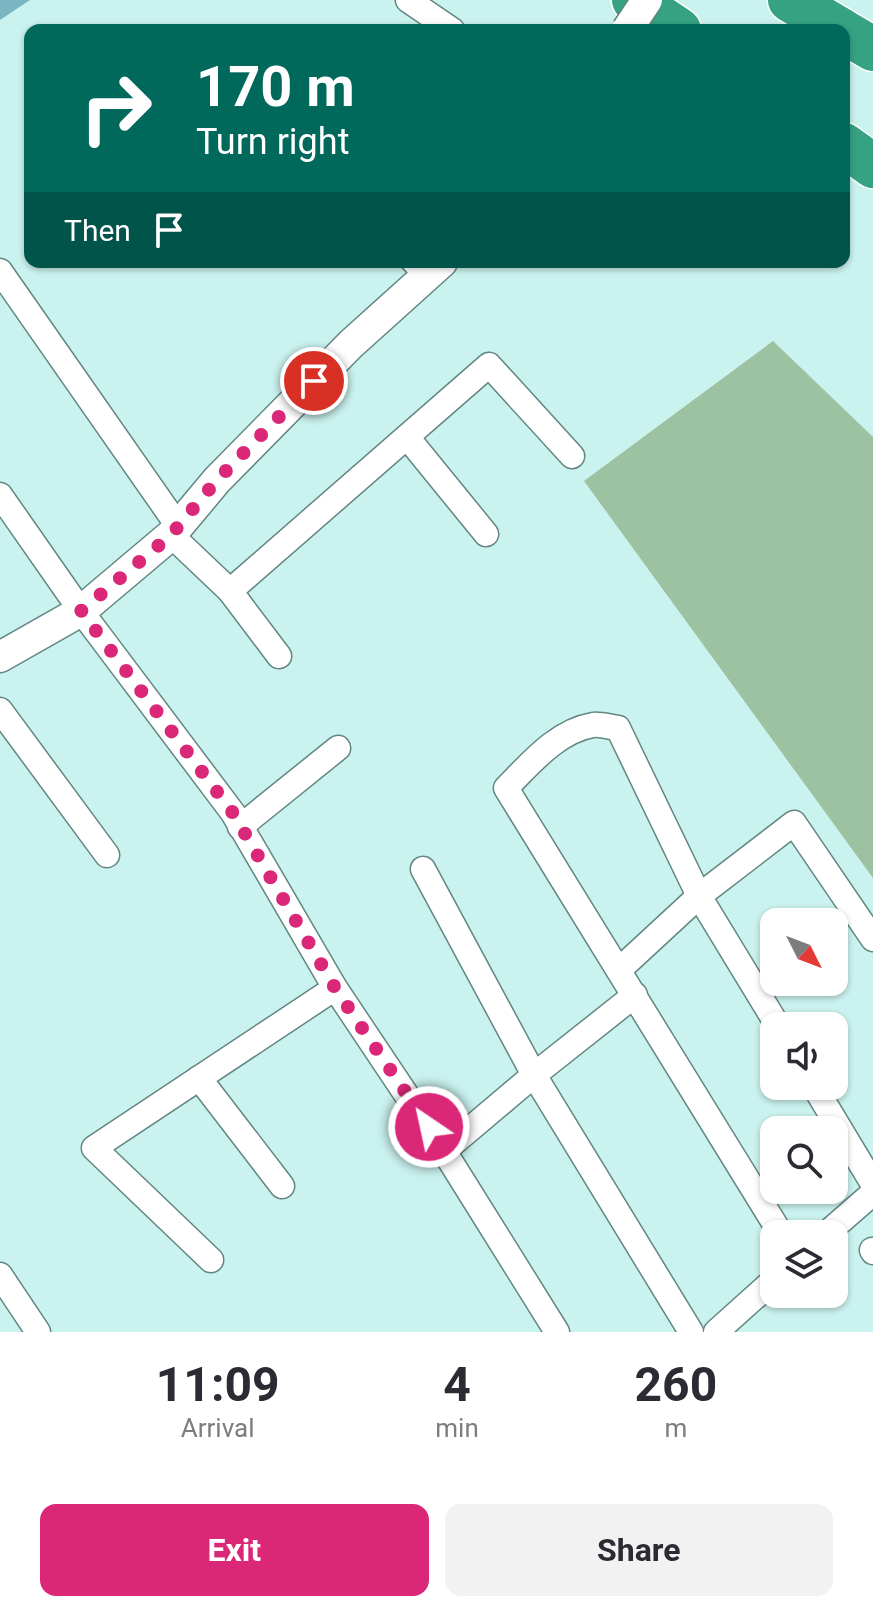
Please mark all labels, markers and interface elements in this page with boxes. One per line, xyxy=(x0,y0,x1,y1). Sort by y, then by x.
text: 170 m xyxy=(196,54,355,120)
icon: right xyxy=(64,56,168,160)
text: Turn right xyxy=(196,121,349,163)
icon: arrive xyxy=(147,208,191,252)
text: Then xyxy=(64,213,131,248)
pin xyxy=(280,347,348,415)
icon: arrive xyxy=(292,359,336,403)
north arrow xyxy=(760,908,848,996)
map controls xyxy=(760,908,848,1308)
button: sound xyxy=(760,1012,848,1100)
position arrow xyxy=(387,1085,471,1169)
button: search xyxy=(760,1116,848,1204)
button: layers xyxy=(760,1220,848,1308)
text: 11:09 xyxy=(156,1356,279,1413)
text: 4 xyxy=(443,1356,471,1413)
text: 260 xyxy=(635,1356,717,1413)
text: Arrival xyxy=(181,1413,255,1443)
text: min xyxy=(435,1413,479,1443)
text: m xyxy=(664,1413,687,1443)
button: Exit xyxy=(40,1504,429,1596)
button: Share xyxy=(445,1504,833,1596)

